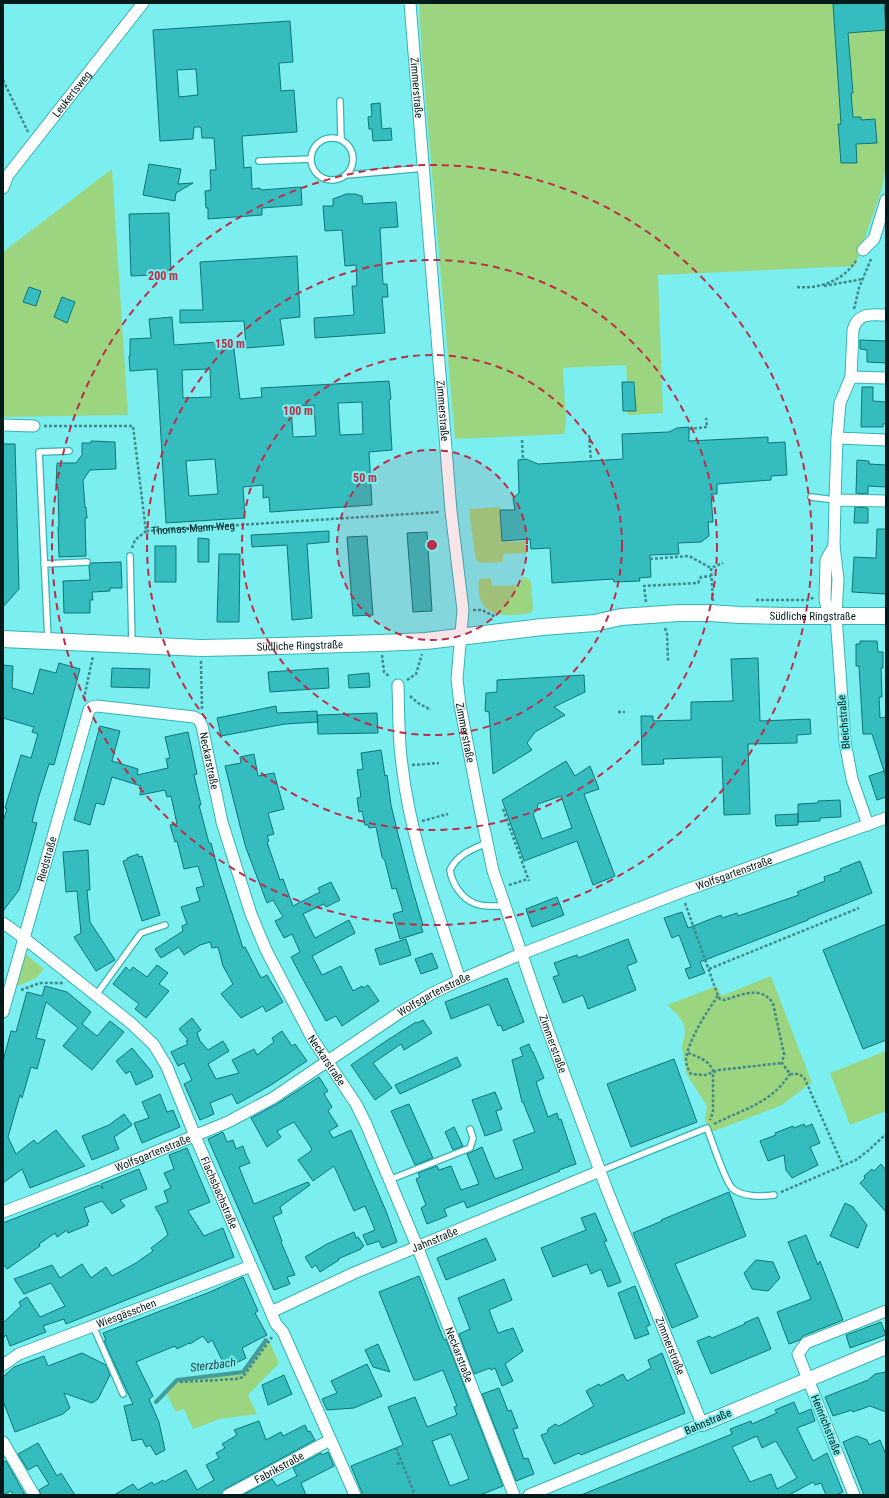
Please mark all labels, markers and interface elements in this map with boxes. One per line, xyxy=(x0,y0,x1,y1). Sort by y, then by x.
street label: Zimmerstraße xyxy=(408,57,426,119)
street label: Leukertsweg xyxy=(49,68,94,120)
text: 200 m xyxy=(148,269,178,283)
text: 150 m xyxy=(215,337,245,351)
street label: Zimmerstraße xyxy=(434,380,452,442)
text: 100 m xyxy=(283,404,313,418)
text: 50 m xyxy=(353,471,377,485)
street label: Thomas-Mann-Weg xyxy=(151,519,235,537)
centre of rings xyxy=(425,538,439,552)
street label: Südliche Ringstraße xyxy=(769,609,856,623)
street label: Südliche Ringstraße xyxy=(256,638,343,653)
street label: Bleichstraße xyxy=(835,694,853,750)
street label: Zimmerstraße xyxy=(453,701,477,764)
street label: Neckarstraße xyxy=(197,731,222,791)
street label: Riedstraße xyxy=(34,835,59,883)
street label: Wolfsgartenstraße xyxy=(694,853,774,893)
street label: Wolfsgartenstraße xyxy=(395,970,472,1019)
street label: Zimmerstraße xyxy=(537,1013,570,1075)
street label: Neckarstraße xyxy=(305,1032,348,1088)
street label: Wolfsgartenstraße xyxy=(113,1132,192,1174)
street label: Flachsbachstraße xyxy=(198,1155,241,1231)
street label: Jahnstraße xyxy=(410,1224,460,1255)
street label: Wiesgässchen xyxy=(94,1296,158,1331)
street label: Zimmerstraße xyxy=(653,1315,688,1377)
street label: Neckarstraße xyxy=(443,1325,476,1384)
water label: Sterzbach xyxy=(189,1355,237,1375)
street label: Heinrichstraße xyxy=(808,1393,844,1457)
street label: Bahnstraße xyxy=(683,1406,733,1438)
street label: Fabrikstraße xyxy=(252,1449,306,1486)

